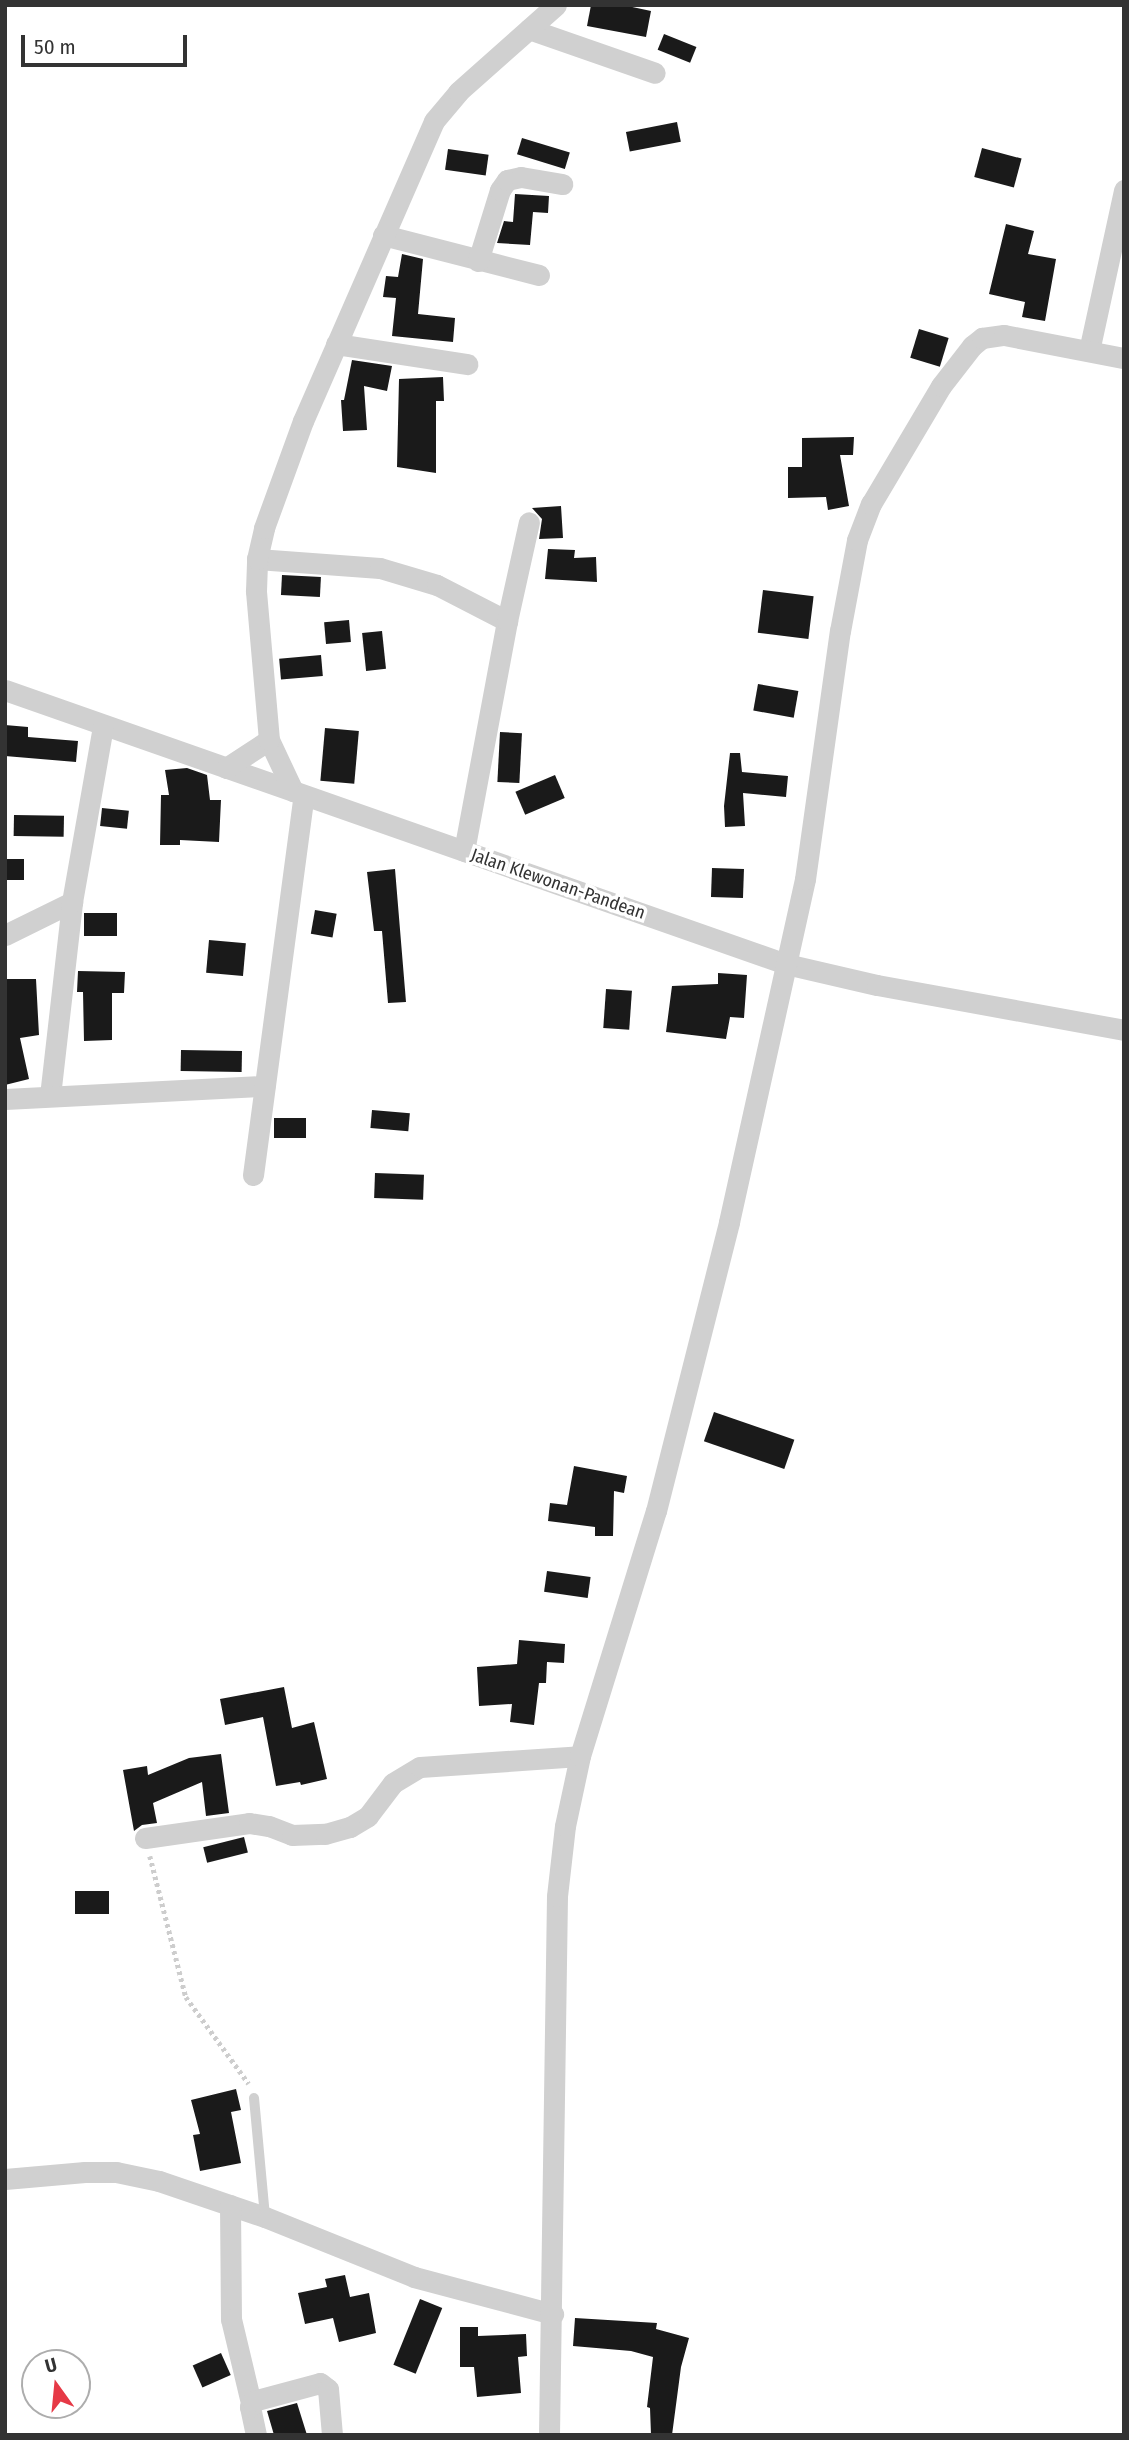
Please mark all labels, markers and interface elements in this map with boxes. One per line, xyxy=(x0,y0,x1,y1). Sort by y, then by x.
scale bar xyxy=(24,21,191,65)
text: 50 m xyxy=(34,34,76,60)
street label: Jalan Klewonan-Pandean xyxy=(468,844,648,924)
north arrow xyxy=(21,2349,91,2419)
text: U xyxy=(43,2353,59,2378)

